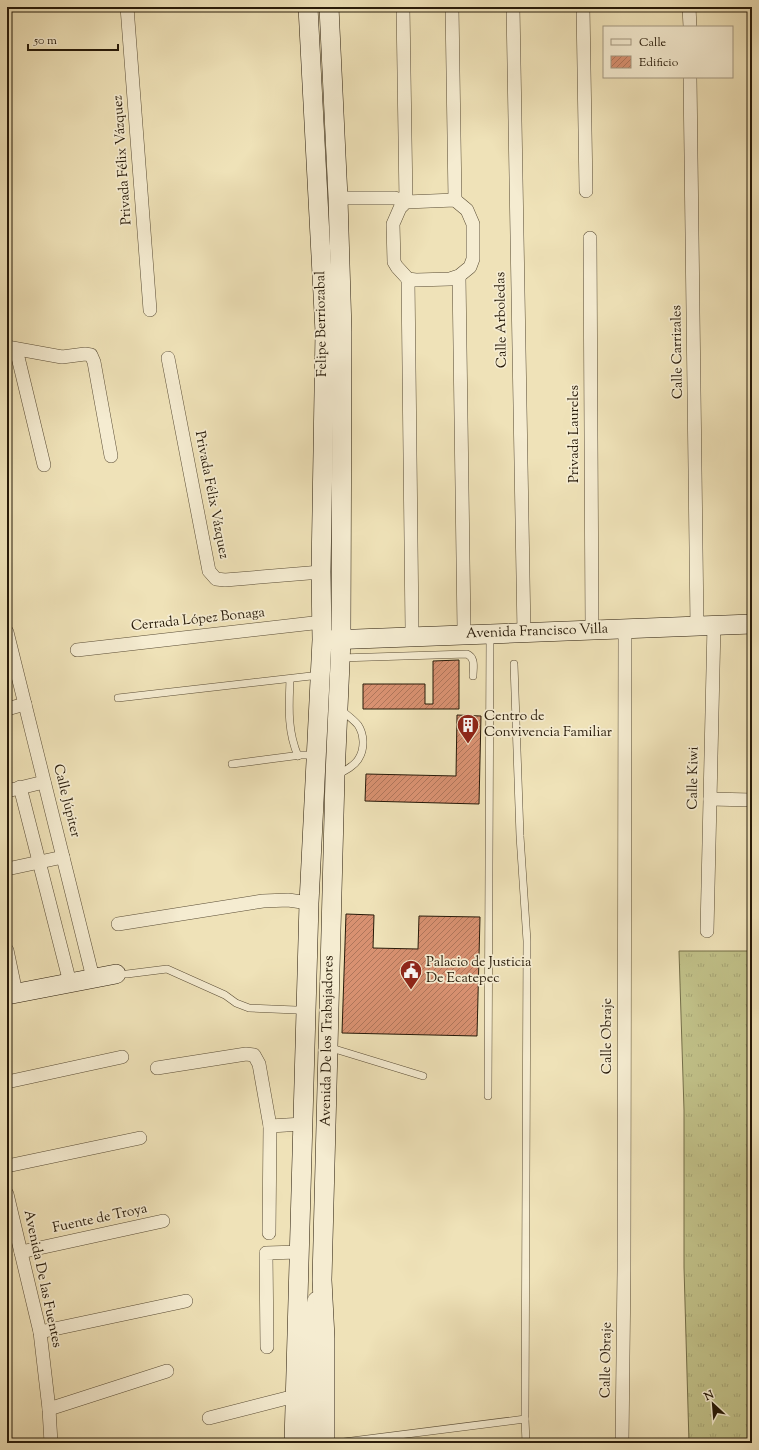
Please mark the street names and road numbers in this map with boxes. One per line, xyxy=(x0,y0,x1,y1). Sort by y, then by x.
street label: Privada Félix Vázquez xyxy=(108,94,138,226)
street label: Felipe Berriozabal xyxy=(311,271,333,377)
street label: Calle Arboledas xyxy=(491,272,513,368)
street label: Calle Carrizales xyxy=(667,305,689,399)
street label: Privada Laureles xyxy=(565,385,585,483)
street label: Privada Félix Vázquez xyxy=(189,429,233,561)
street label: Cerrada López Bonaga xyxy=(130,603,266,637)
street label: Avenida Francisco Villa xyxy=(465,620,609,644)
street label: Calle Kiwi xyxy=(683,746,705,810)
street label: Calle Júpiter xyxy=(47,762,85,841)
street label: Avenida De los Trabajadores xyxy=(317,955,339,1127)
street label: Calle Obraje xyxy=(598,998,618,1074)
street label: Fuente de Troya xyxy=(51,1199,150,1239)
street label: Avenida De las Fuentes xyxy=(18,1208,66,1350)
street label: Calle Obraje xyxy=(596,1322,618,1398)

